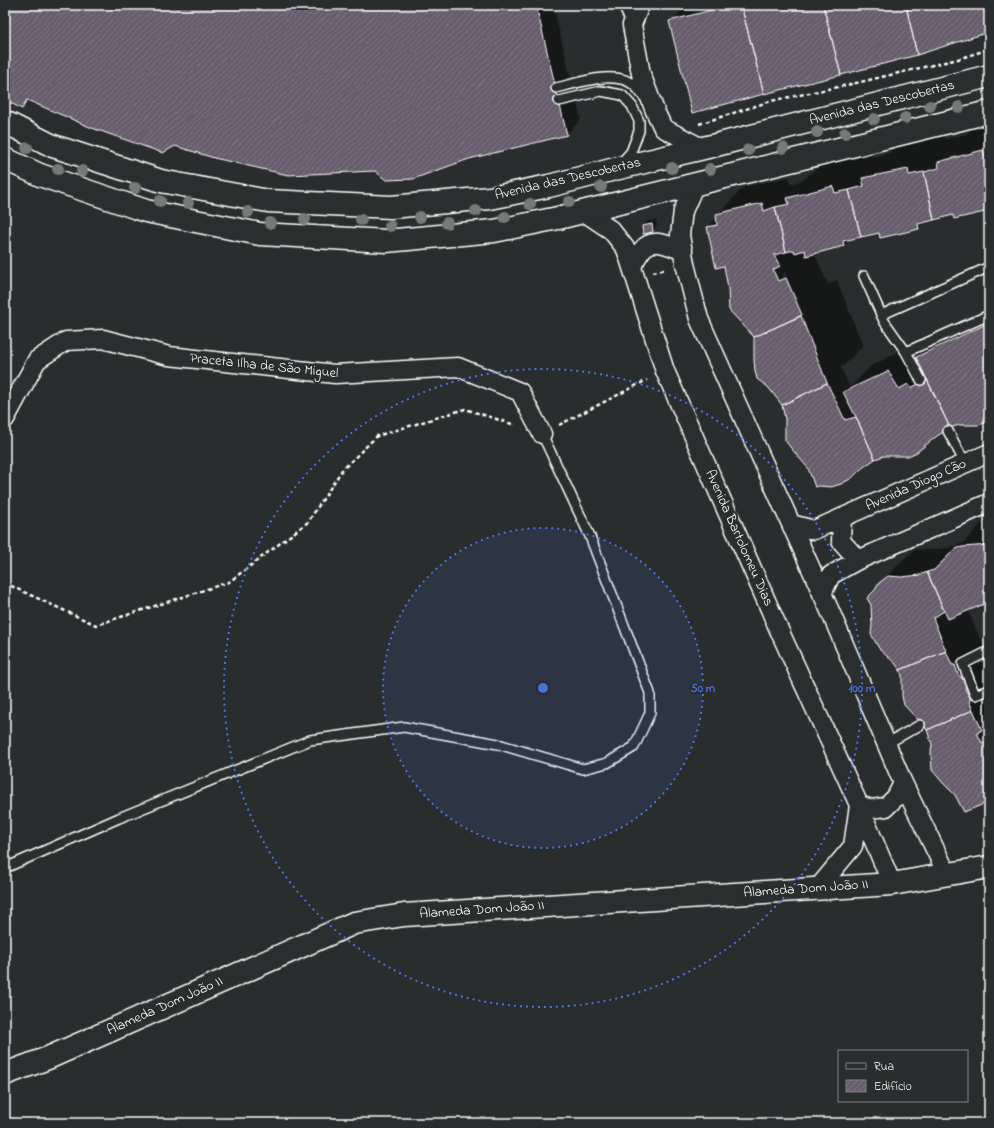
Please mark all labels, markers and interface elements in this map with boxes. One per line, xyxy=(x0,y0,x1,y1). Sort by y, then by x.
street label: Avenida das Descobertas xyxy=(807,75,957,131)
street label: Avenida das Descobertas xyxy=(493,152,643,206)
street label: Praceta Ilha de São Miguel xyxy=(189,348,339,385)
street label: Avenida Diogo Cão xyxy=(862,453,970,518)
street label: Avenida Bartolomeu Dias xyxy=(699,466,779,610)
text: 50 m xyxy=(691,680,716,698)
text: 100 m xyxy=(849,680,876,698)
centre of rings xyxy=(536,681,550,695)
street label: Alameda Dom João II xyxy=(743,874,869,904)
street label: Alameda Dom João II xyxy=(419,895,545,925)
street label: Alameda Dom João II xyxy=(104,971,226,1041)
legend xyxy=(838,1050,968,1102)
text: Rua xyxy=(874,1058,894,1076)
text: Edifício xyxy=(874,1078,912,1096)

